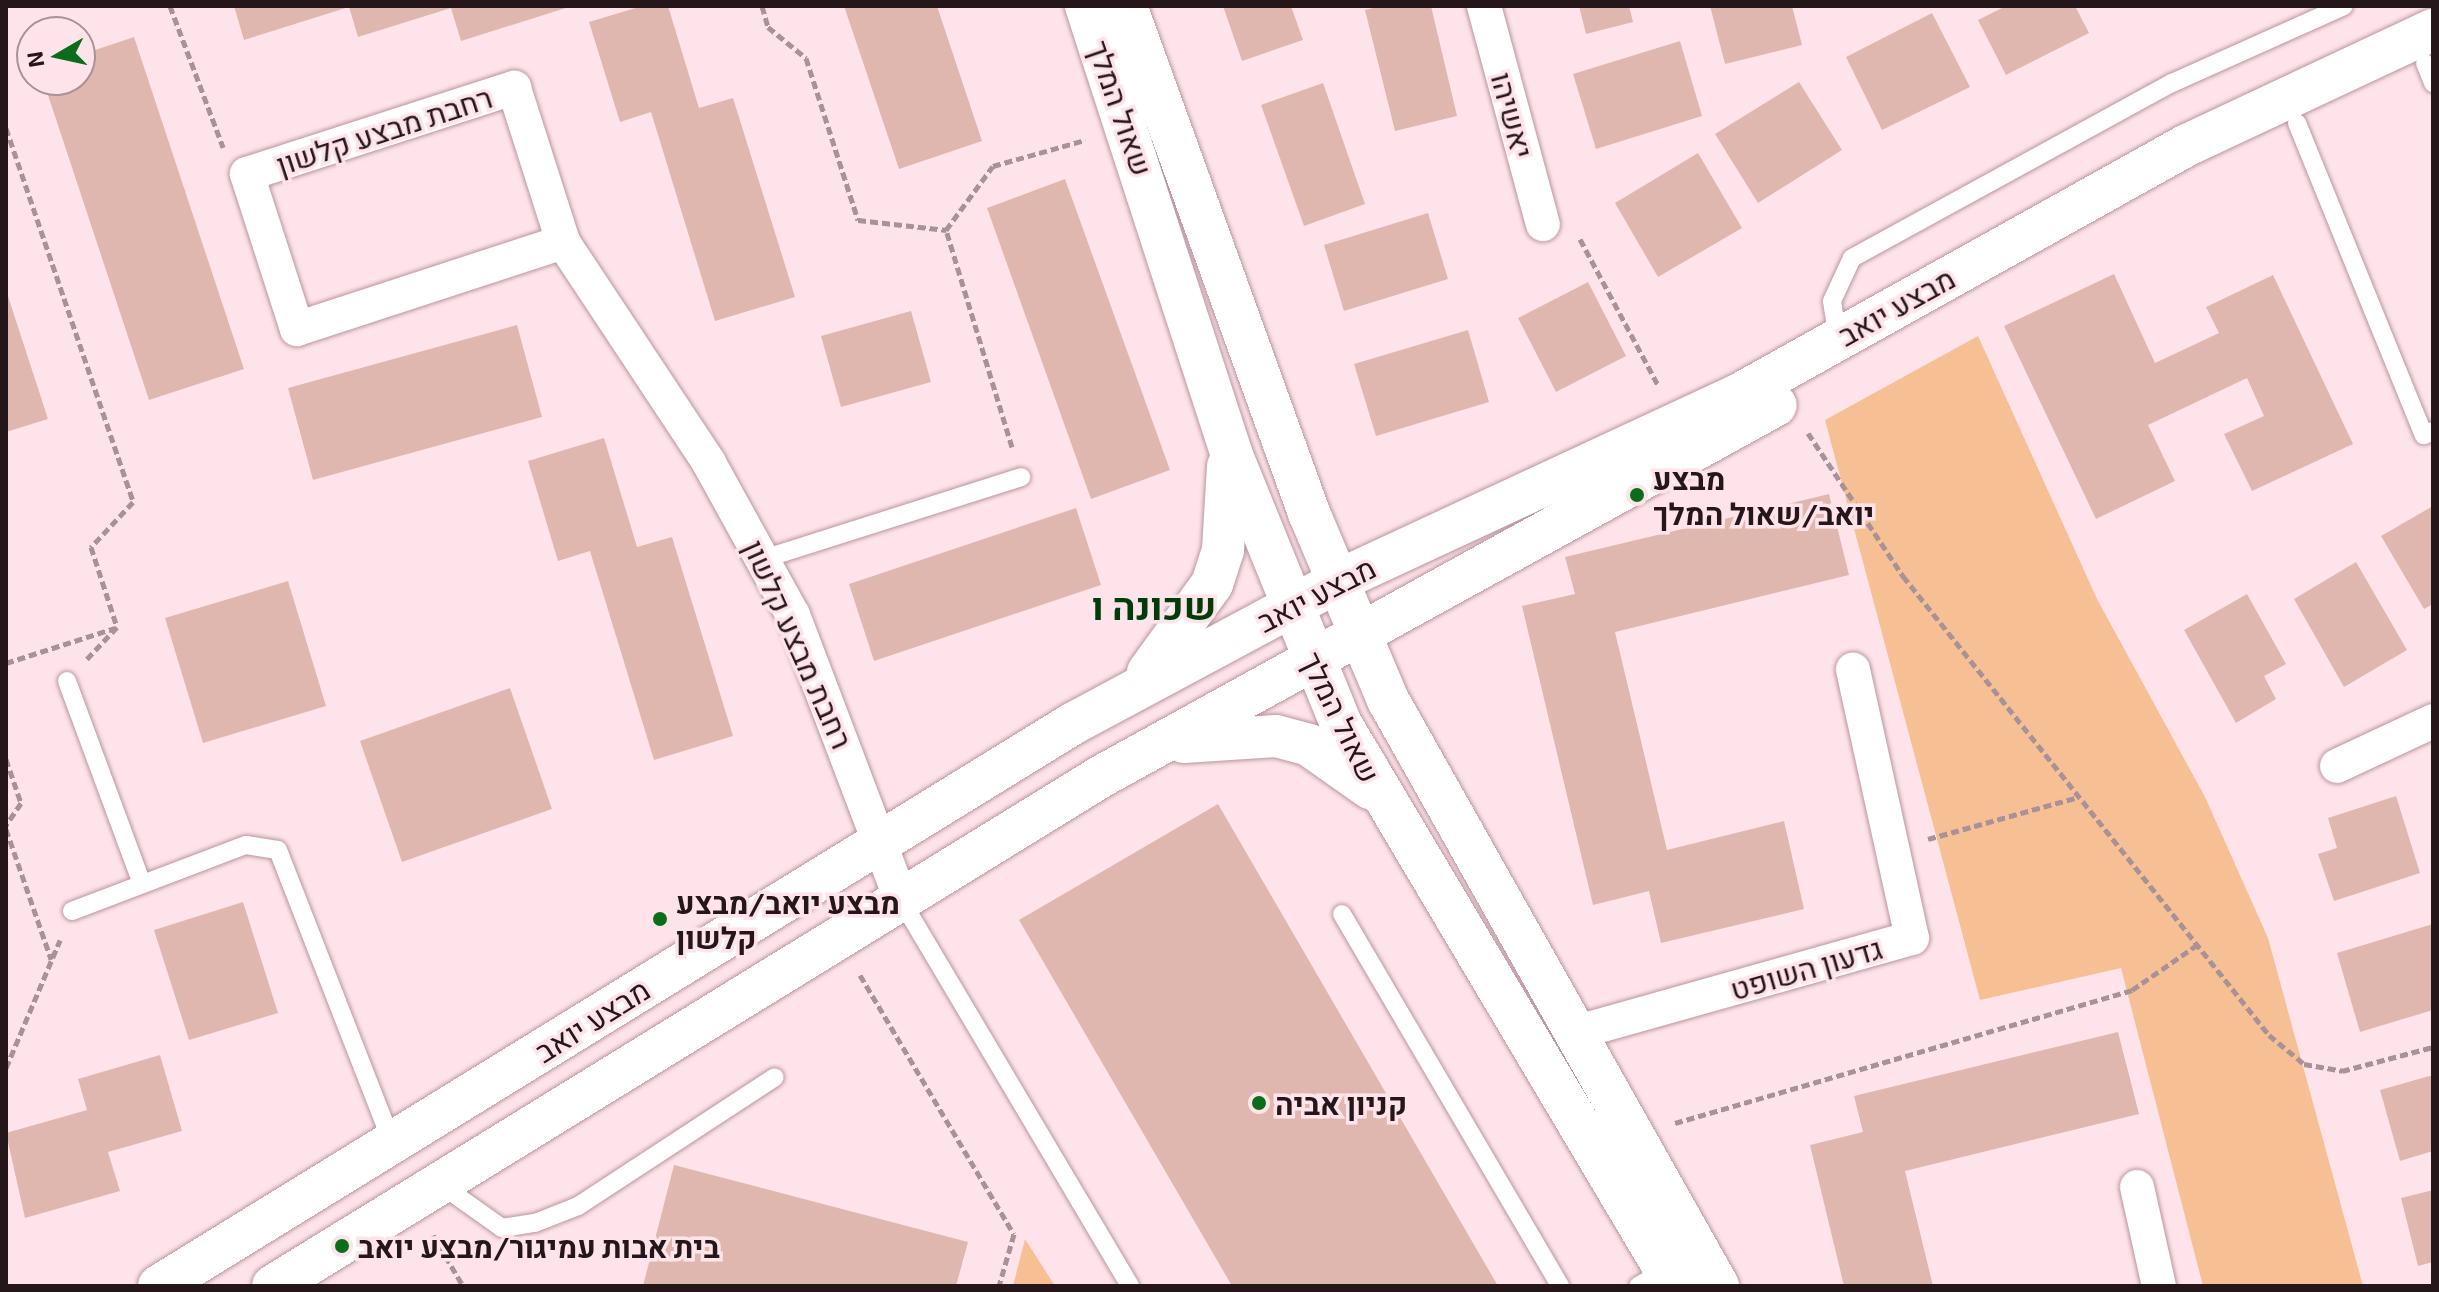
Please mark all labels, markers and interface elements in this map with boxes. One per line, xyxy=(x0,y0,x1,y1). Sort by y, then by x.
north arrow xyxy=(16,16,96,96)
street label: שאול המלך xyxy=(1081,36,1161,180)
text: N xyxy=(20,50,48,69)
street label: יאשיהו xyxy=(1484,68,1542,162)
street label: רחבת מבצע קלשון xyxy=(272,78,496,182)
street label: מבצע יואב xyxy=(1831,259,1961,353)
place label: מבצע יואב/שאול המלך xyxy=(1653,460,1874,530)
marker: מבצע יואב/שאול המלך xyxy=(1628,486,1646,504)
street label: רחבת מבצע קלשון xyxy=(737,534,861,754)
street label: מבצע יואב xyxy=(1251,549,1381,639)
district label: שכונה ו xyxy=(1092,583,1216,629)
street label: שאול המלך xyxy=(1294,646,1388,788)
place label: מבצע יואב/מבצע קלשון xyxy=(676,884,900,954)
marker: מבצע יואב/מבצע קלשון xyxy=(651,910,669,928)
street label: גדעון השופט xyxy=(1726,929,1886,1007)
street label: מבצע יואב xyxy=(528,971,656,1069)
place label: קניון אביה xyxy=(1275,1085,1407,1121)
marker: קניון אביה xyxy=(1250,1094,1268,1112)
place label: בית אבות עמיגור/מבצע יואב xyxy=(358,1228,720,1264)
marker: בית אבות עמיגור/מבצע יואב xyxy=(333,1237,351,1255)

